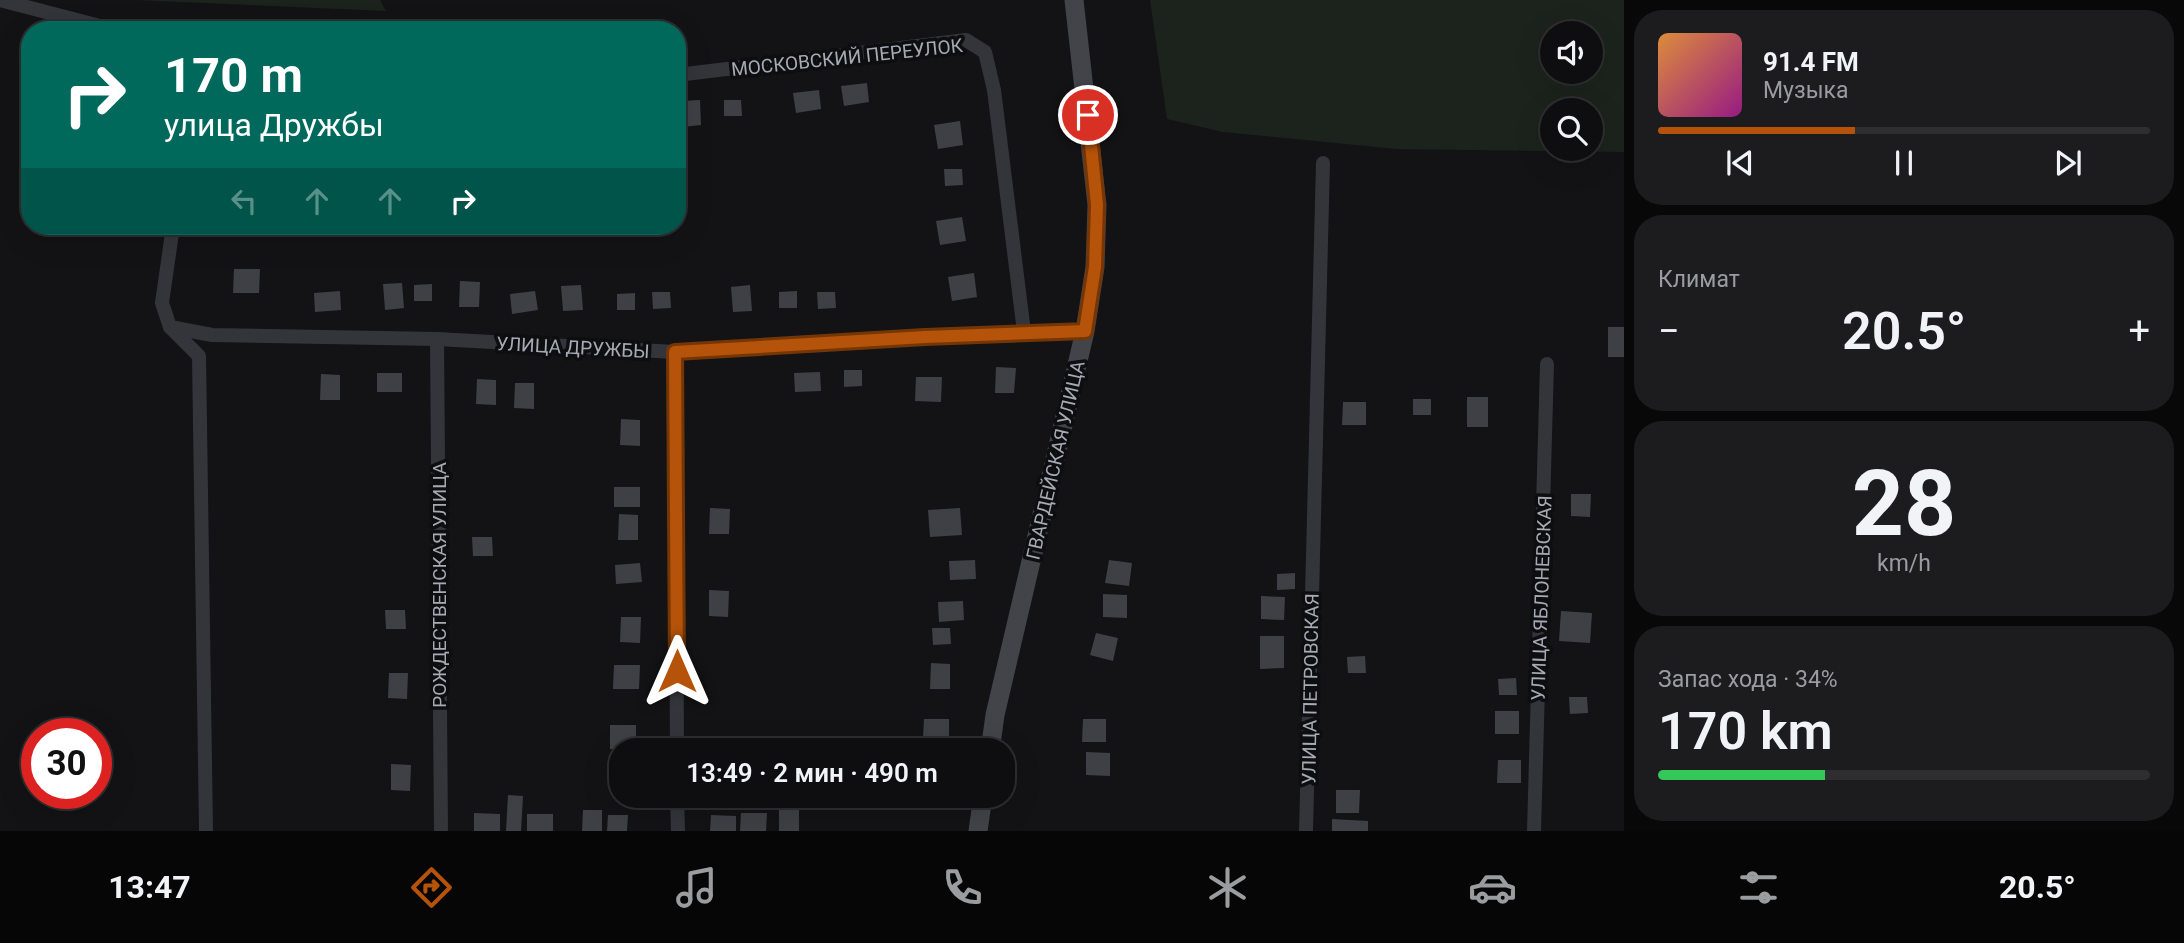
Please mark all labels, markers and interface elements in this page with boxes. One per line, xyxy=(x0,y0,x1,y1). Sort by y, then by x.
map controls xyxy=(1540,21,1603,161)
button: sound xyxy=(1540,21,1603,84)
street label: МОСКОВСКИЙ ПЕРЕУЛОК xyxy=(730,34,965,81)
text: 170 m xyxy=(164,47,303,104)
text: 91.4 FM xyxy=(1763,47,1859,77)
icon: right xyxy=(49,49,140,140)
text: Музыка xyxy=(1763,77,1848,104)
pin xyxy=(1058,85,1118,145)
icon: arrive xyxy=(1069,96,1107,134)
button: search xyxy=(1540,98,1603,161)
text: улица Дружбы xyxy=(164,106,384,144)
icon: previous xyxy=(1721,144,1759,182)
icon: pause xyxy=(1885,144,1923,182)
icon: next xyxy=(2049,144,2087,182)
icon: left xyxy=(225,182,263,220)
icon: ahead xyxy=(298,182,336,220)
icon: ahead xyxy=(371,182,409,220)
icon: right xyxy=(444,182,482,220)
text: Климат xyxy=(1658,266,1740,293)
text: 20.5° xyxy=(1842,301,1966,362)
text: − xyxy=(1658,309,1680,353)
text: + xyxy=(2128,309,2150,353)
street label: УЛИЦА ДРУЖБЫ xyxy=(496,332,650,363)
street label: ГВАРДЕЙСКАЯ УЛИЦА xyxy=(1021,358,1090,562)
text: 28 xyxy=(1852,451,1956,557)
street label: РОЖДЕСТВЕНСКАЯ УЛИЦА xyxy=(428,462,451,708)
street label: УЛИЦА ЯБЛОНЕВСКАЯ xyxy=(1526,495,1557,701)
text: km/h xyxy=(1877,550,1931,577)
street label: УЛИЦА ПЕТРОВСКАЯ xyxy=(1297,593,1324,785)
position arrow xyxy=(640,634,714,708)
text: Запас хода · 34% xyxy=(1658,666,1838,693)
text: 170 km xyxy=(1658,701,1833,762)
speed limit sign: 30 xyxy=(21,718,112,809)
text: 13:49 · 2 мин · 490 m xyxy=(686,758,938,788)
icon: directions xyxy=(407,863,456,912)
icon: music xyxy=(672,863,721,912)
icon: phone xyxy=(938,863,987,912)
icon: climate xyxy=(1203,863,1252,912)
icon: car xyxy=(1468,863,1517,912)
icon: filters xyxy=(1734,863,1783,912)
text: 13:47 xyxy=(108,868,191,906)
text: 20.5° xyxy=(1999,868,2076,906)

